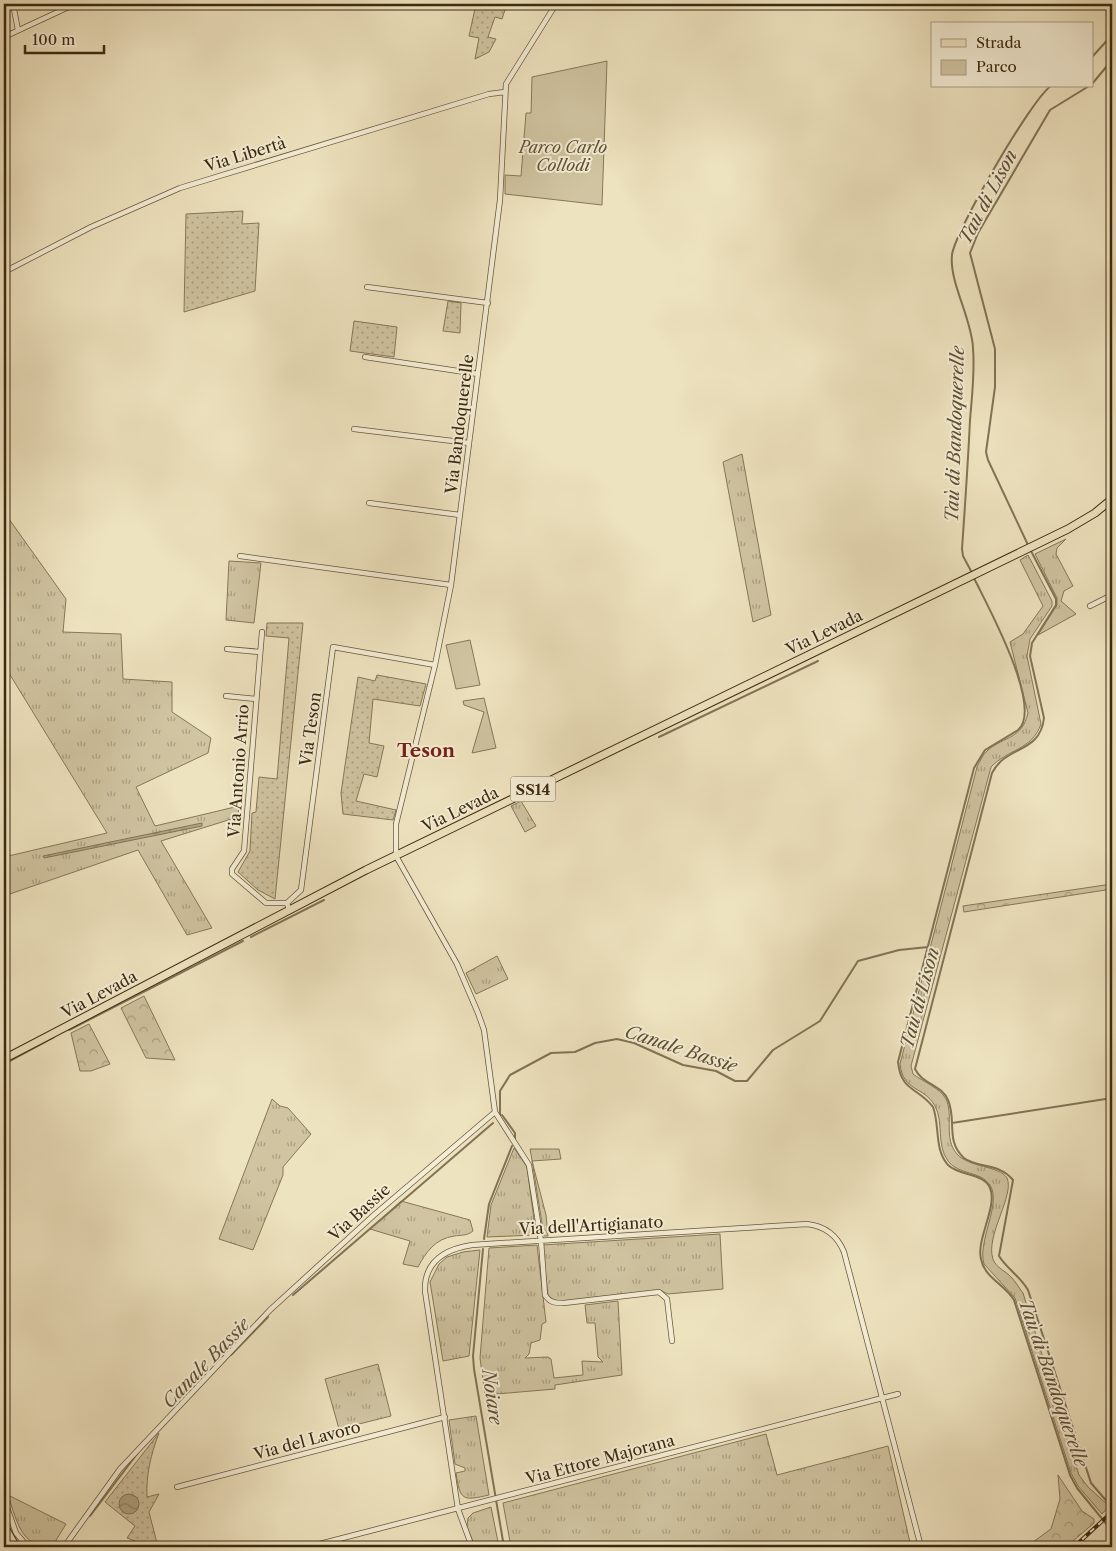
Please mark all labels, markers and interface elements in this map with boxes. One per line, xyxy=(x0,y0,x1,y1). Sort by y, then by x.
scale bar xyxy=(25,22,104,54)
legend xyxy=(931,22,1094,88)
text: 100 m xyxy=(32,30,75,49)
text: Strada xyxy=(976,33,1022,52)
text: Parco xyxy=(976,57,1017,76)
street label: Via Libertà xyxy=(201,132,288,176)
park label: Parco Carlo Collodi xyxy=(517,137,607,175)
water label: Taù di Lison xyxy=(954,146,1022,248)
water label: Taù di Bandoquerelle xyxy=(941,344,969,522)
street label: Via Bandoquerelle xyxy=(440,353,477,496)
street label: Via Levada xyxy=(781,605,866,660)
street label: Via Teson xyxy=(295,691,325,768)
street label: Via Antonio Arrio xyxy=(223,703,253,840)
district label: Teson xyxy=(397,739,455,762)
road number: SS14 xyxy=(510,776,556,802)
street label: Via Levada xyxy=(417,782,502,837)
water label: Taù di Lison xyxy=(896,945,944,1051)
street label: Via Levada xyxy=(57,965,141,1023)
water label: Canale Bassie xyxy=(622,1021,741,1078)
street label: Via Bassie xyxy=(323,1179,394,1246)
street label: Via dell'Artigianato xyxy=(517,1211,664,1239)
water label: Taù di Bandoquerelle xyxy=(1014,1296,1093,1471)
water label: Canale Bassie xyxy=(158,1313,255,1413)
water label: Noiare xyxy=(477,1366,507,1427)
street label: Via del Lavoro xyxy=(251,1416,363,1464)
street label: Via Ettore Majorana xyxy=(522,1429,677,1489)

